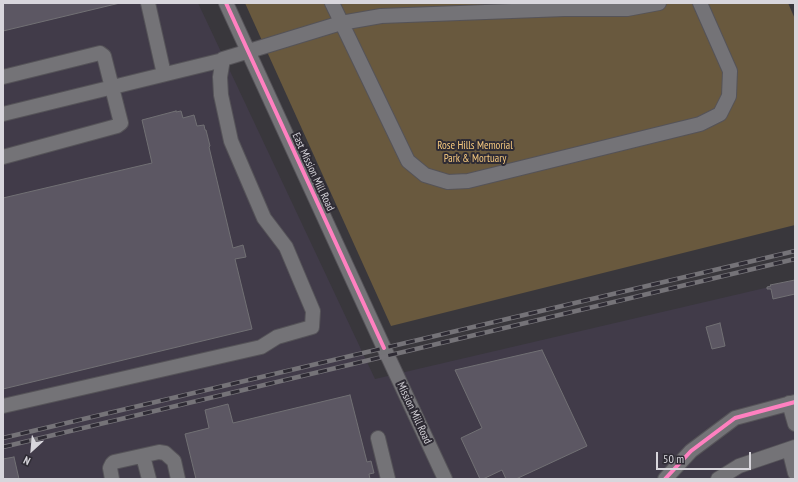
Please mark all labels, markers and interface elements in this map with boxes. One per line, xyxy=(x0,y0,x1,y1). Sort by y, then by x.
street label: East Mission Mill Road xyxy=(289,131,337,213)
park label: Rose Hills Memorial Park & Mortuary xyxy=(437,139,513,165)
street label: Mission Mill Road xyxy=(394,380,434,446)
north arrow xyxy=(12,430,52,470)
scale bar xyxy=(658,444,753,470)
text: 50 m xyxy=(663,451,684,466)
text: N xyxy=(21,453,32,468)

